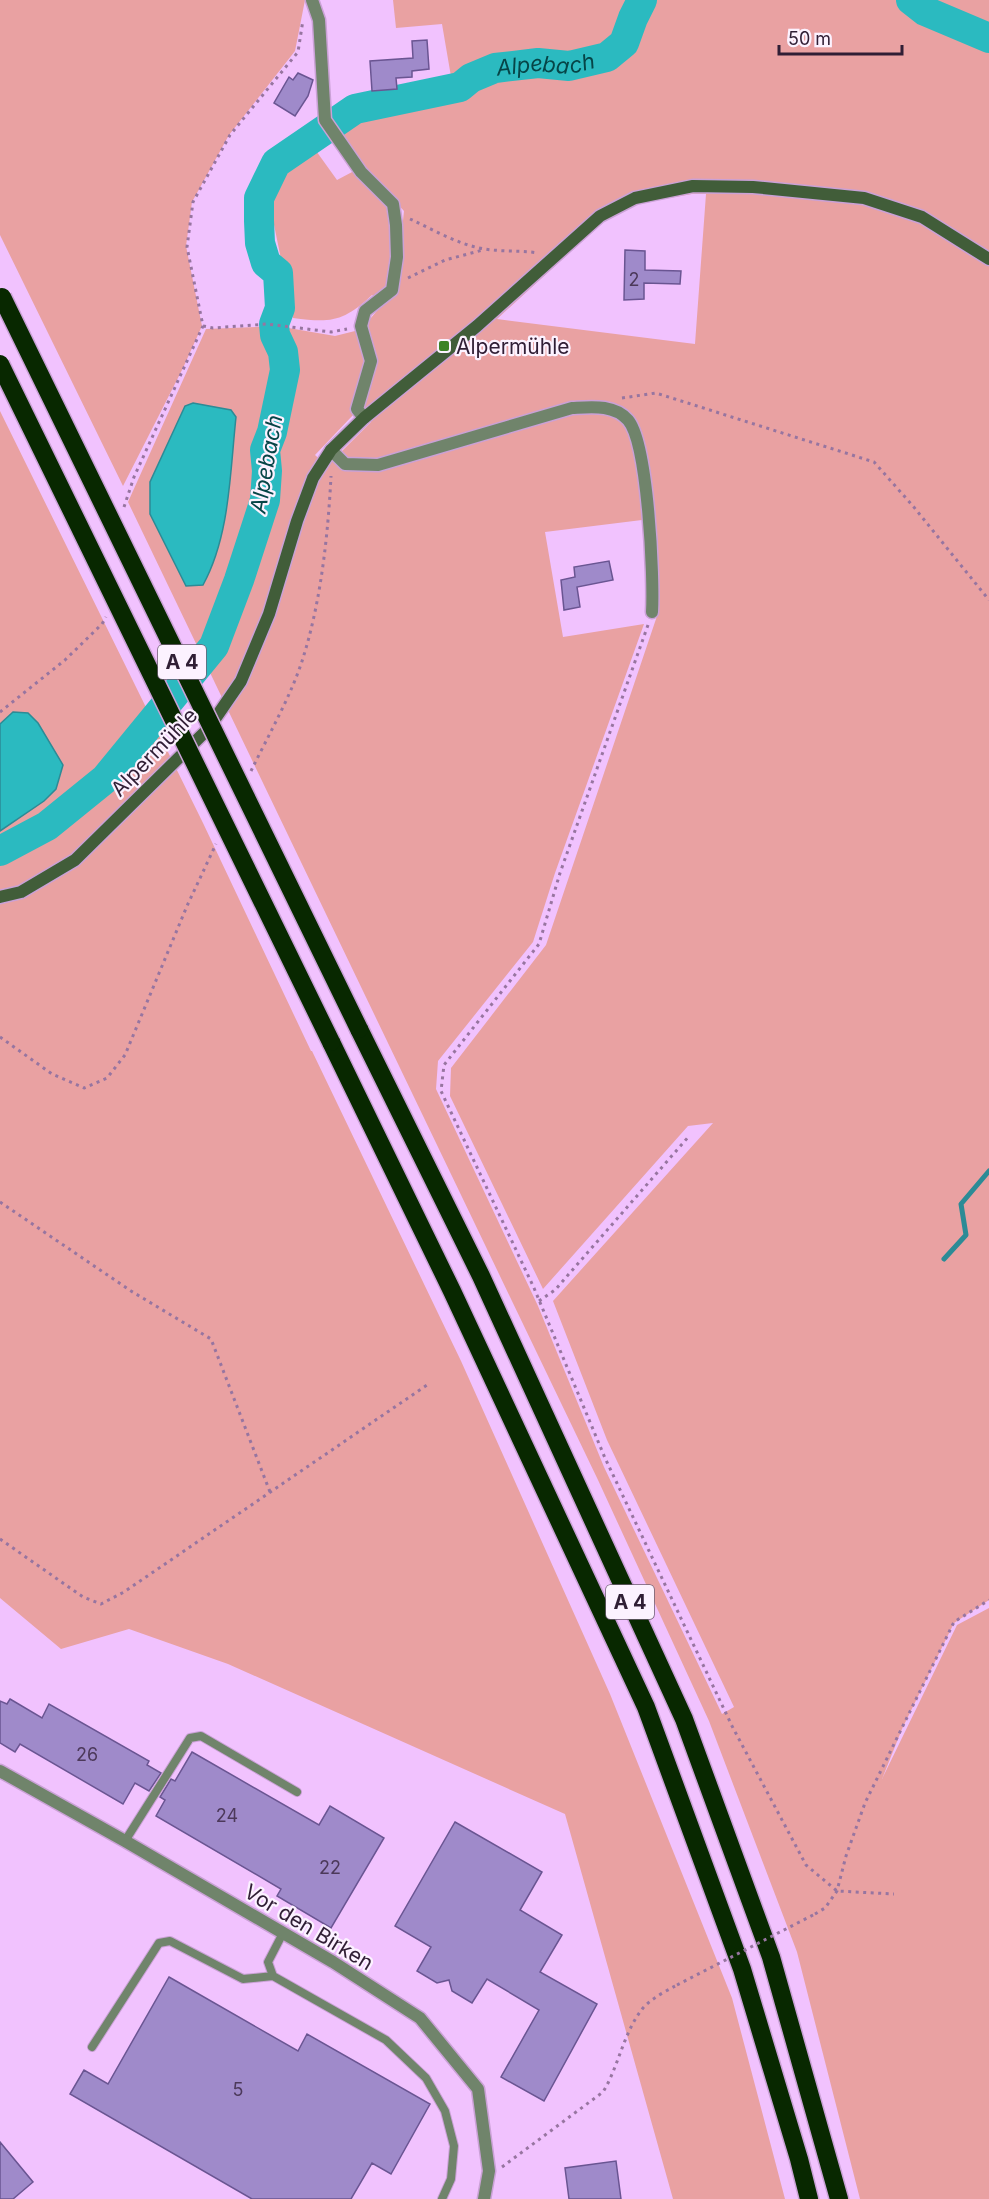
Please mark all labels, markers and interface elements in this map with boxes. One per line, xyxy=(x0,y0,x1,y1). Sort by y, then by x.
scale bar xyxy=(779,18,902,56)
text: 50 m xyxy=(788,28,831,49)
water label: Alpebach xyxy=(494,47,597,81)
house number: 2 xyxy=(629,269,639,290)
place label: Alpermühle xyxy=(456,334,569,359)
marker: Alpermühle xyxy=(437,339,451,353)
water label: Alpebach xyxy=(244,413,287,516)
road number: A 4 xyxy=(158,645,206,679)
street label: Alpermühle xyxy=(106,702,202,802)
road number: A 4 xyxy=(606,1585,654,1619)
house number: 26 xyxy=(76,1744,98,1765)
house number: 24 xyxy=(216,1805,238,1826)
house number: 22 xyxy=(319,1857,341,1878)
street label: Vor den Birken xyxy=(240,1879,378,1975)
house number: 5 xyxy=(233,2079,243,2100)

